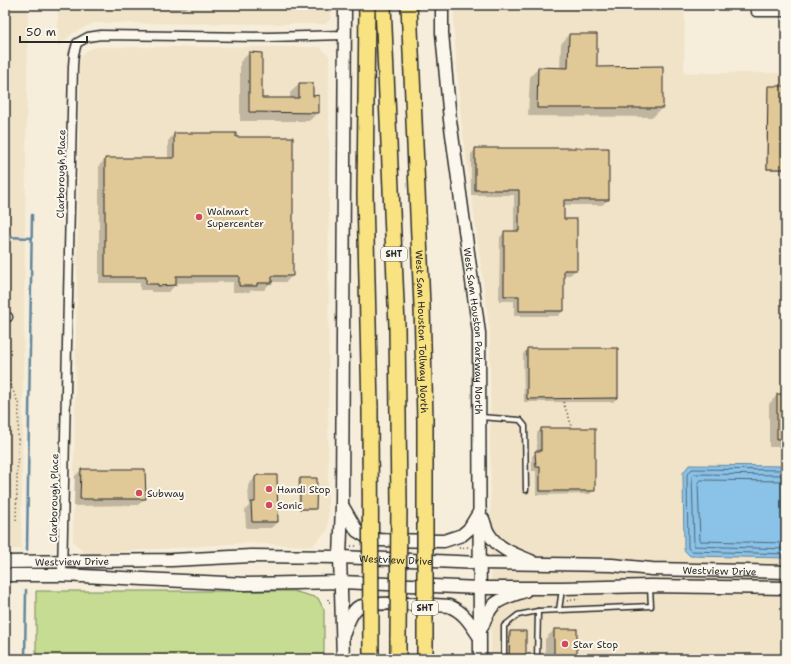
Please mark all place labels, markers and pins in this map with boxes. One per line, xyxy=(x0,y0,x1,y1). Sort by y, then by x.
place label: Walmart Supercenter xyxy=(207,205,264,230)
marker: Walmart Supercenter xyxy=(194,212,204,222)
place label: Handi Stop xyxy=(277,483,331,496)
marker: Handi Stop xyxy=(264,484,274,494)
place label: Subway xyxy=(147,487,185,500)
marker: Subway xyxy=(134,488,144,498)
place label: Sonic xyxy=(277,499,302,512)
marker: Sonic xyxy=(264,500,274,510)
place label: Star Stop xyxy=(573,638,618,651)
marker: Star Stop xyxy=(560,639,570,649)

